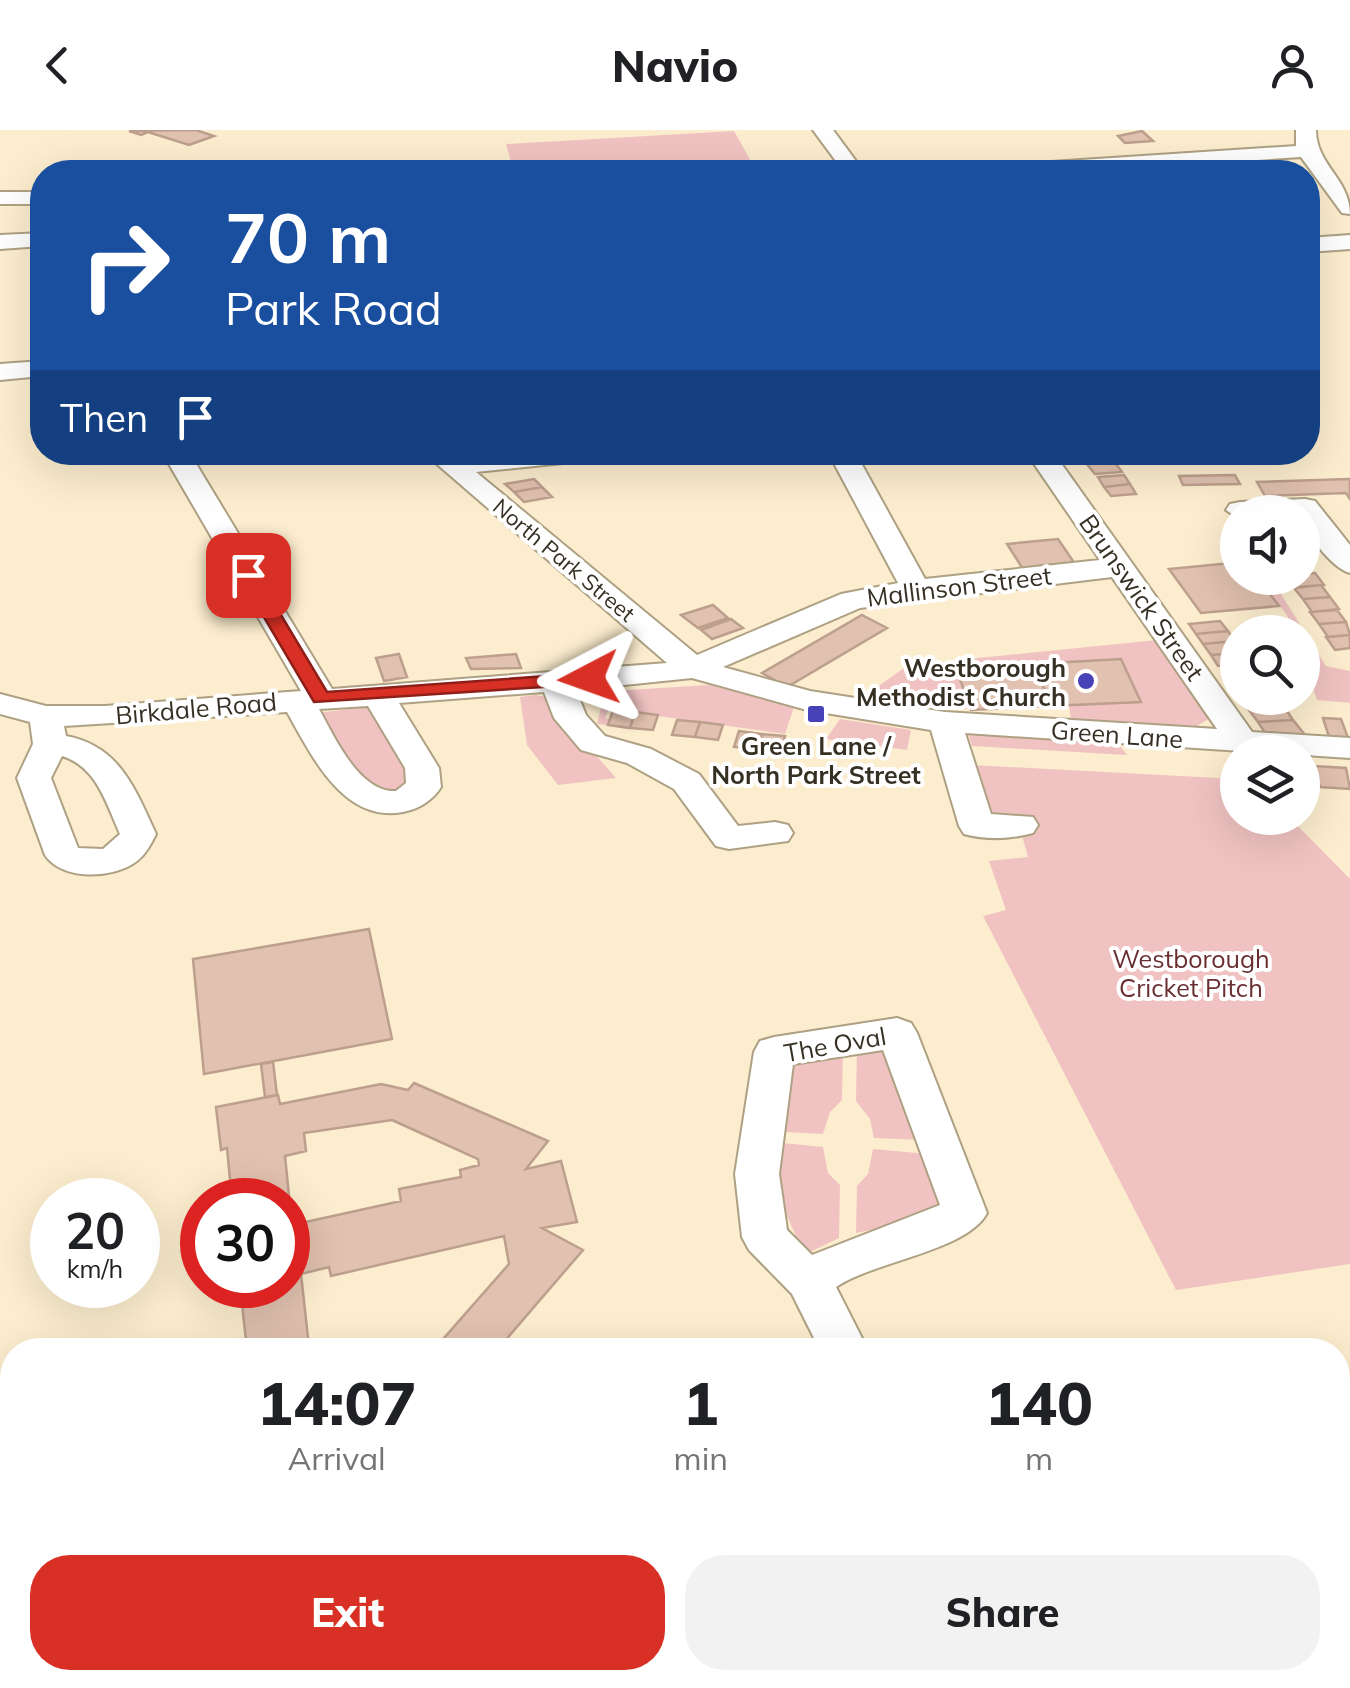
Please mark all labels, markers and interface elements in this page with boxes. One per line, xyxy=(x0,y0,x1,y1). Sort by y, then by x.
text: Navio xyxy=(612,37,738,93)
icon: back xyxy=(30,38,85,93)
icon: person xyxy=(1265,38,1320,93)
text: 70 m xyxy=(225,193,391,281)
icon: right xyxy=(60,200,190,330)
text: Park Road xyxy=(225,280,442,336)
icon: arrive xyxy=(168,390,223,445)
text: Then xyxy=(60,394,148,442)
street label: North Park Street xyxy=(487,492,641,628)
map controls xyxy=(1220,495,1320,835)
button: sound xyxy=(1220,495,1320,595)
street label: Brunswick Street xyxy=(1073,508,1211,686)
pin xyxy=(206,533,291,618)
icon: arrive xyxy=(221,548,276,603)
street label: Mallinson Street xyxy=(865,559,1053,613)
button: search xyxy=(1220,615,1320,715)
position arrow xyxy=(537,626,641,730)
place label: Westborough Methodist Church xyxy=(856,652,1066,712)
marker: Westborough Methodist Church xyxy=(1075,670,1097,692)
street label: Birkdale Road xyxy=(114,686,278,730)
marker: Green Lane / North Park Street xyxy=(805,703,827,725)
street label: Green Lane xyxy=(1050,714,1184,754)
place label: Green Lane / North Park Street xyxy=(711,730,921,790)
button: layers xyxy=(1220,735,1320,835)
park label: Westborough Cricket Pitch xyxy=(1112,943,1270,1003)
street label: The Oval xyxy=(782,1020,888,1068)
speed limit sign: 30 xyxy=(180,1178,310,1308)
text: 20 xyxy=(65,1199,125,1262)
text: km/h xyxy=(67,1253,123,1284)
text: 14:07 xyxy=(257,1365,417,1440)
text: 1 xyxy=(683,1365,719,1440)
text: 140 xyxy=(985,1365,1093,1440)
text: Arrival xyxy=(288,1438,386,1478)
text: min xyxy=(674,1438,728,1478)
text: m xyxy=(1025,1438,1053,1478)
button: Exit xyxy=(30,1555,665,1670)
button: Share xyxy=(685,1555,1320,1670)

